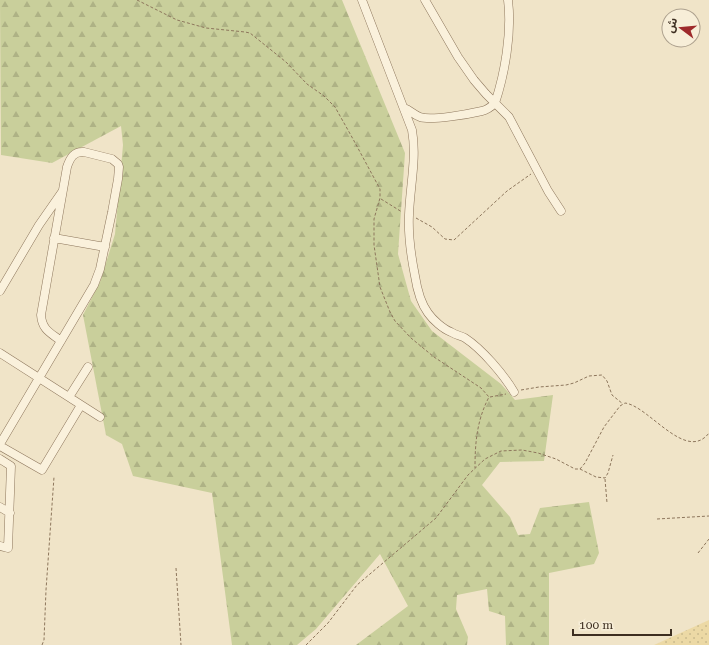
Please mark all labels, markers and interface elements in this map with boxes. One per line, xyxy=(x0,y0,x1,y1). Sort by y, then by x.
north arrow xyxy=(661,8,701,48)
text: ش xyxy=(664,16,680,34)
scale bar xyxy=(573,611,671,637)
text: 100 m xyxy=(579,618,613,632)

